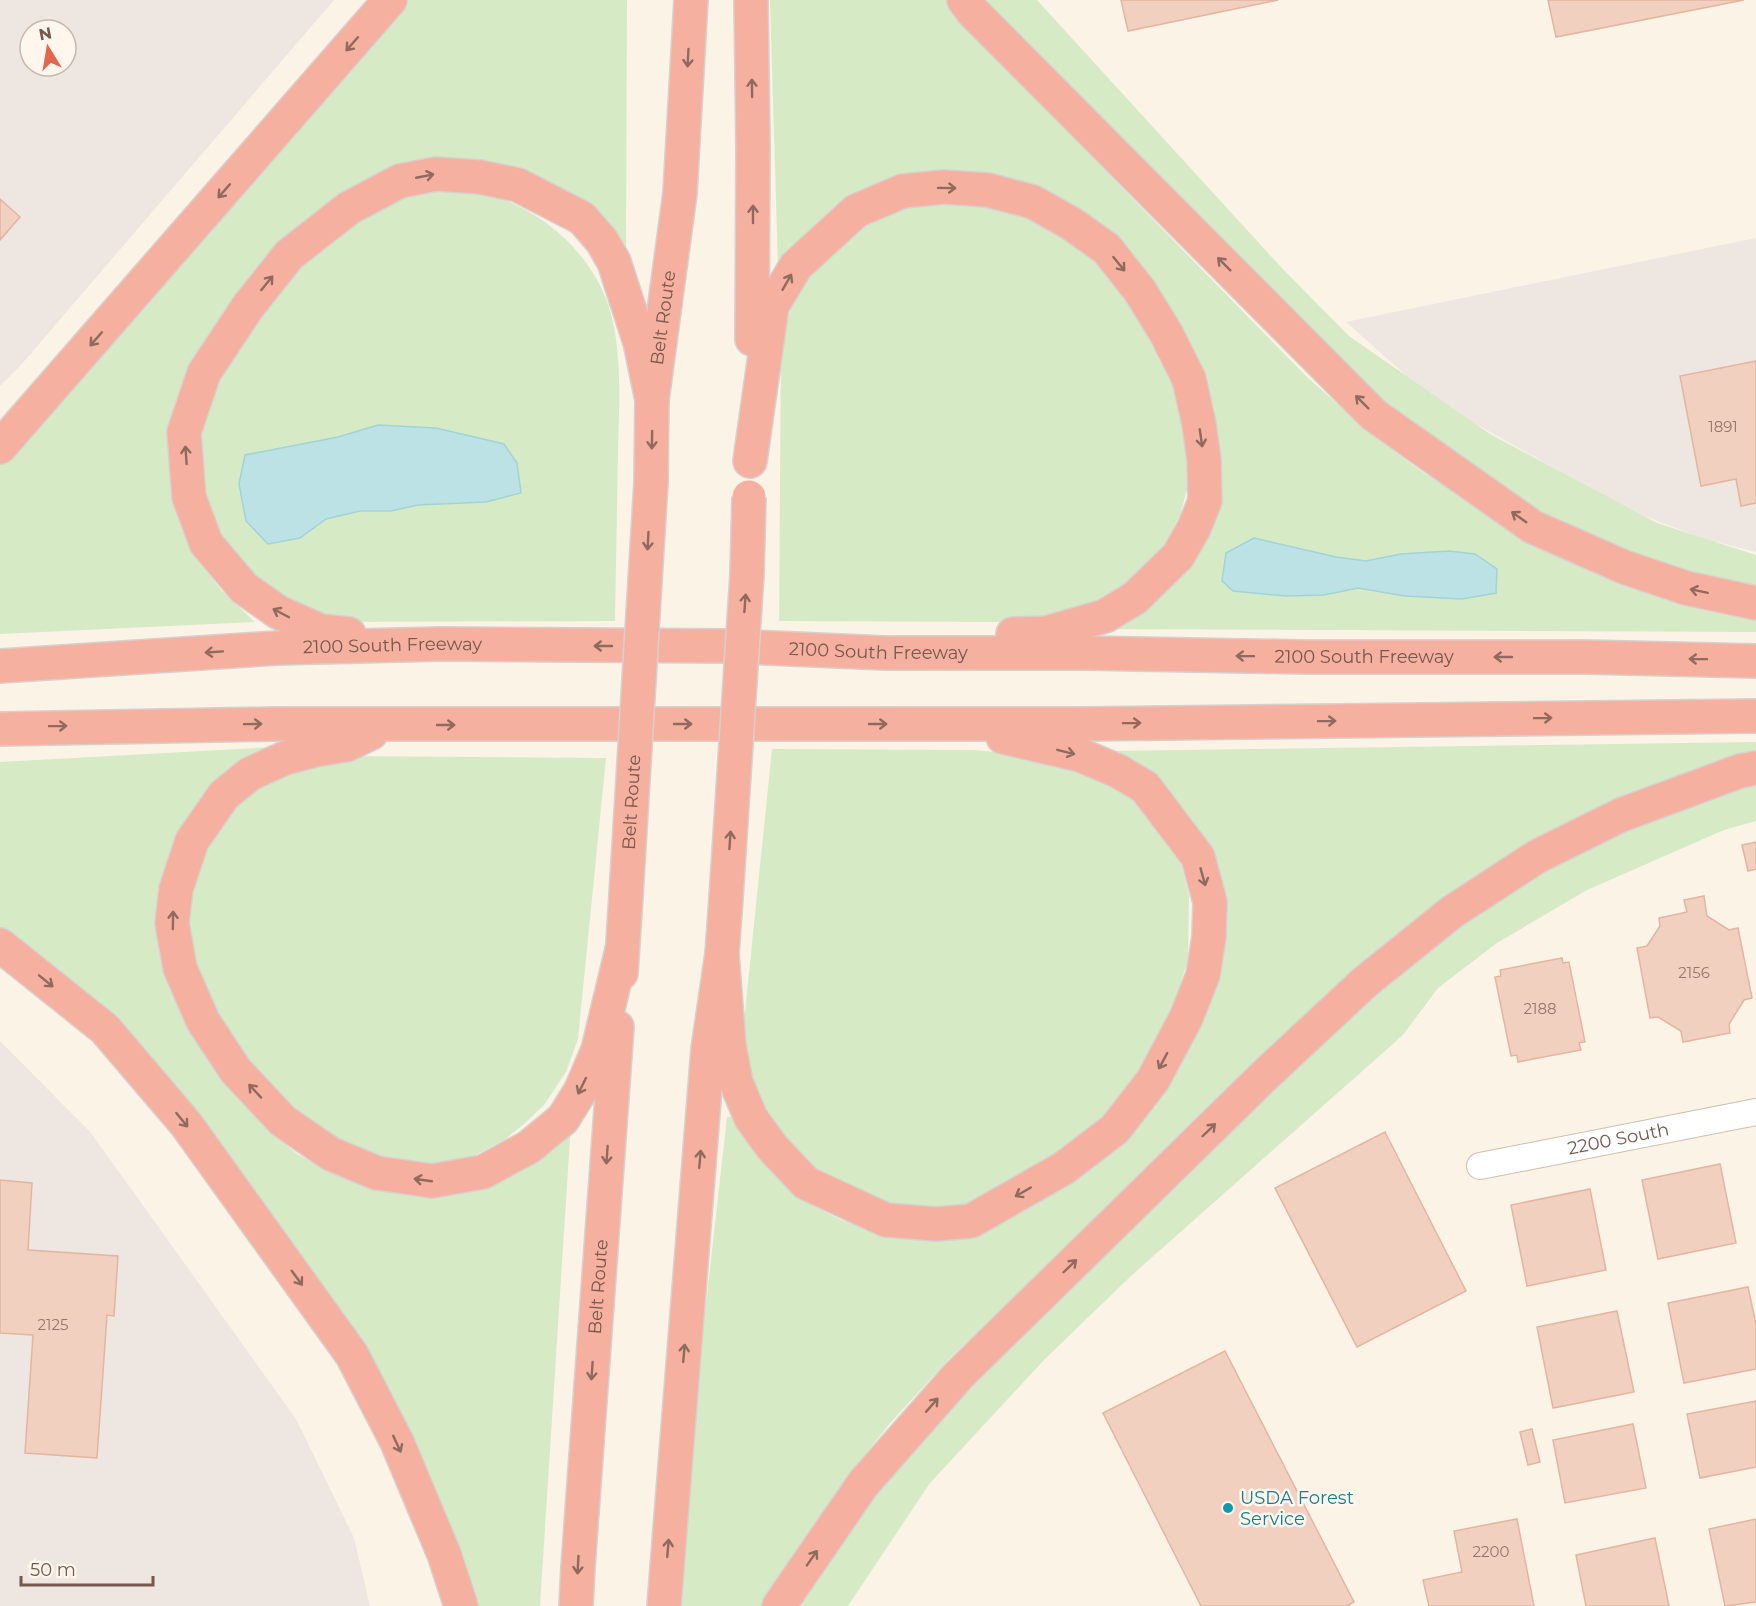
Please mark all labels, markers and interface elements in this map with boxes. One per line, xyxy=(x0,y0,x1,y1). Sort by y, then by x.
north arrow xyxy=(18,18,78,78)
text: N xyxy=(37,23,53,44)
one-way arrow xyxy=(345,36,359,51)
one-way arrow xyxy=(682,48,693,68)
one-way arrow xyxy=(746,79,758,99)
one-way arrow xyxy=(415,170,435,181)
one-way arrow xyxy=(936,182,956,193)
one-way arrow xyxy=(217,183,231,198)
one-way arrow xyxy=(747,204,759,224)
one-way arrow xyxy=(1112,256,1126,271)
one-way arrow xyxy=(1217,257,1231,272)
street label: Belt Route xyxy=(646,269,680,367)
one-way arrow xyxy=(781,274,793,291)
one-way arrow xyxy=(260,276,274,291)
one-way arrow xyxy=(89,331,103,346)
one-way arrow xyxy=(1354,395,1369,410)
house number: 1891 xyxy=(1708,417,1738,436)
one-way arrow xyxy=(1196,427,1207,447)
one-way arrow xyxy=(646,430,658,450)
one-way arrow xyxy=(180,445,191,465)
one-way arrow xyxy=(1512,511,1528,523)
one-way arrow xyxy=(642,530,653,550)
one-way arrow xyxy=(1690,584,1709,596)
one-way arrow xyxy=(740,594,751,614)
one-way arrow xyxy=(273,607,291,618)
street label: 2100 South Freeway xyxy=(302,633,482,658)
street label: 2100 South Freeway xyxy=(788,638,968,664)
one-way arrow xyxy=(594,640,614,652)
street label: 2100 South Freeway xyxy=(1274,645,1454,668)
one-way arrow xyxy=(204,647,224,658)
one-way arrow xyxy=(1235,650,1255,662)
one-way arrow xyxy=(1493,651,1513,663)
one-way arrow xyxy=(1688,654,1708,665)
one-way arrow xyxy=(1533,712,1553,724)
one-way arrow xyxy=(1317,715,1337,726)
one-way arrow xyxy=(243,718,263,730)
one-way arrow xyxy=(672,718,692,730)
one-way arrow xyxy=(867,718,887,730)
one-way arrow xyxy=(1122,718,1142,729)
one-way arrow xyxy=(435,719,455,731)
one-way arrow xyxy=(48,721,68,732)
one-way arrow xyxy=(1056,746,1075,758)
street label: Belt Route xyxy=(618,754,645,850)
one-way arrow xyxy=(725,830,736,850)
one-way arrow xyxy=(1198,867,1209,886)
one-way arrow xyxy=(167,910,179,930)
house number: 2156 xyxy=(1678,963,1710,982)
one-way arrow xyxy=(38,975,54,988)
house number: 2188 xyxy=(1523,999,1557,1018)
one-way arrow xyxy=(1157,1052,1168,1070)
one-way arrow xyxy=(575,1077,587,1095)
one-way arrow xyxy=(248,1084,263,1099)
one-way arrow xyxy=(175,1112,189,1127)
street label: 2200 South xyxy=(1566,1118,1671,1160)
one-way arrow xyxy=(1201,1122,1216,1137)
one-way arrow xyxy=(602,1145,613,1165)
one-way arrow xyxy=(694,1149,705,1169)
one-way arrow xyxy=(414,1174,433,1185)
one-way arrow xyxy=(1015,1187,1032,1199)
street label: Belt Route xyxy=(584,1238,613,1335)
one-way arrow xyxy=(1062,1259,1077,1274)
one-way arrow xyxy=(290,1269,303,1285)
house number: 2125 xyxy=(38,1315,68,1334)
one-way arrow xyxy=(679,1344,690,1364)
one-way arrow xyxy=(586,1360,597,1380)
one-way arrow xyxy=(925,1398,939,1413)
one-way arrow xyxy=(392,1435,403,1453)
place label: USDA Forest Service xyxy=(1240,1487,1354,1530)
marker: USDA Forest Service xyxy=(1221,1501,1235,1515)
one-way arrow xyxy=(663,1538,674,1558)
house number: 2200 xyxy=(1473,1542,1510,1561)
scale bar xyxy=(21,1549,153,1587)
one-way arrow xyxy=(806,1550,818,1566)
one-way arrow xyxy=(572,1555,583,1574)
text: 50 m xyxy=(30,1559,76,1581)

